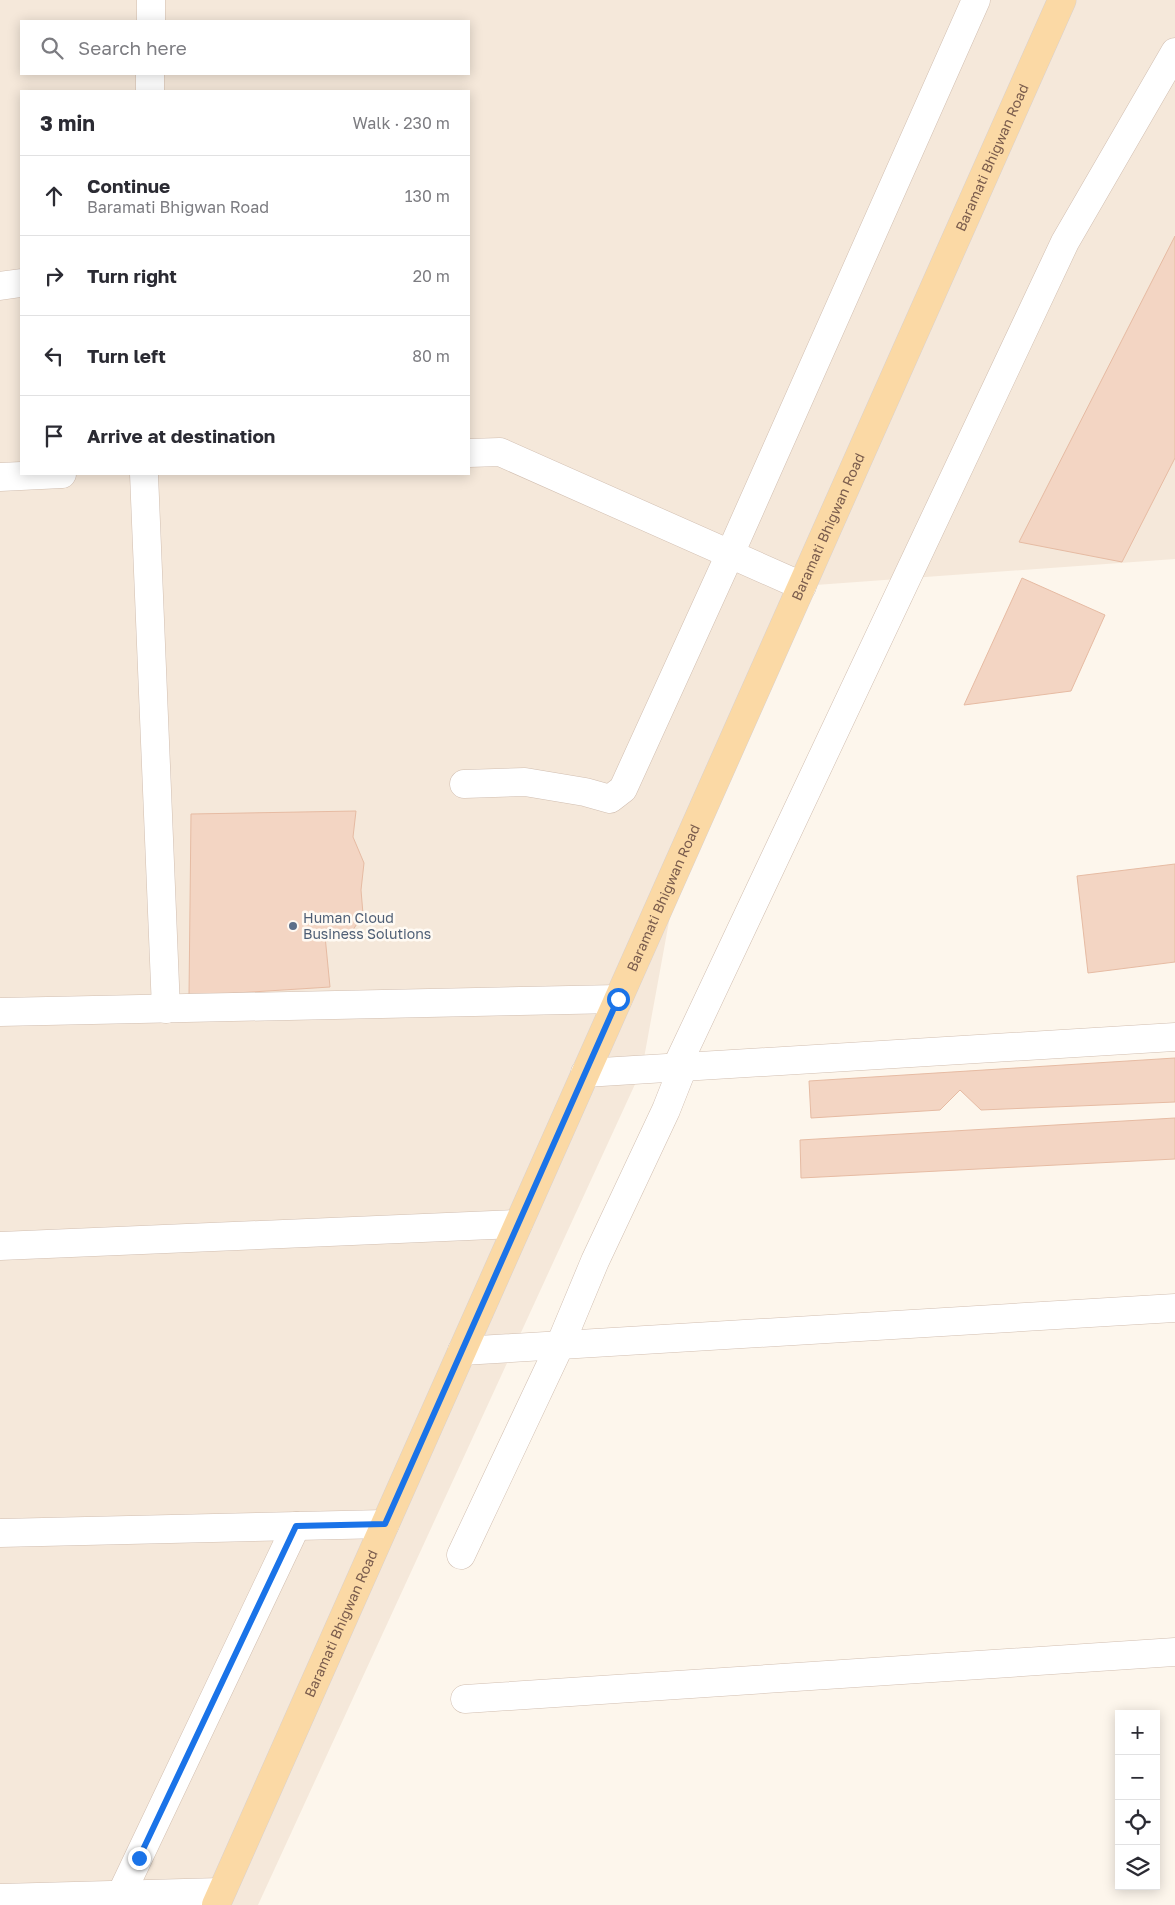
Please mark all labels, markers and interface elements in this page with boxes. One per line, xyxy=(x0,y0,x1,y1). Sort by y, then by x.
search box xyxy=(20,20,470,75)
icon: search xyxy=(38,34,66,62)
text: Search here xyxy=(78,36,187,59)
street label: Baramati Bhigwan Road xyxy=(951,81,1032,234)
text: 3 min xyxy=(40,110,95,136)
text: Walk · 230 m xyxy=(353,113,450,133)
text: Continue xyxy=(87,174,170,197)
icon: ahead xyxy=(40,182,68,210)
text: 130 m xyxy=(405,186,450,206)
text: Baramati Bhigwan Road xyxy=(87,197,269,217)
icon: right xyxy=(40,262,68,290)
text: Turn right xyxy=(87,264,177,287)
text: 20 m xyxy=(413,266,450,286)
icon: left xyxy=(40,342,68,370)
text: Turn left xyxy=(87,344,166,367)
text: 80 m xyxy=(412,346,450,366)
icon: arrive xyxy=(40,422,68,450)
text: Arrive at destination xyxy=(87,424,275,447)
street label: Baramati Bhigwan Road xyxy=(787,450,868,603)
street label: Baramati Bhigwan Road xyxy=(623,821,703,974)
place label: Human Cloud Business Solutions xyxy=(303,909,431,942)
marker: Human Cloud Business Solutions xyxy=(287,920,299,932)
route start xyxy=(607,988,630,1011)
street label: Baramati Bhigwan Road xyxy=(300,1547,381,1700)
map controls xyxy=(1115,1710,1160,1890)
button: + xyxy=(1115,1710,1160,1755)
button: − xyxy=(1115,1755,1160,1800)
button: locate xyxy=(1115,1800,1160,1845)
button: layers xyxy=(1115,1845,1160,1890)
route end xyxy=(128,1847,151,1870)

